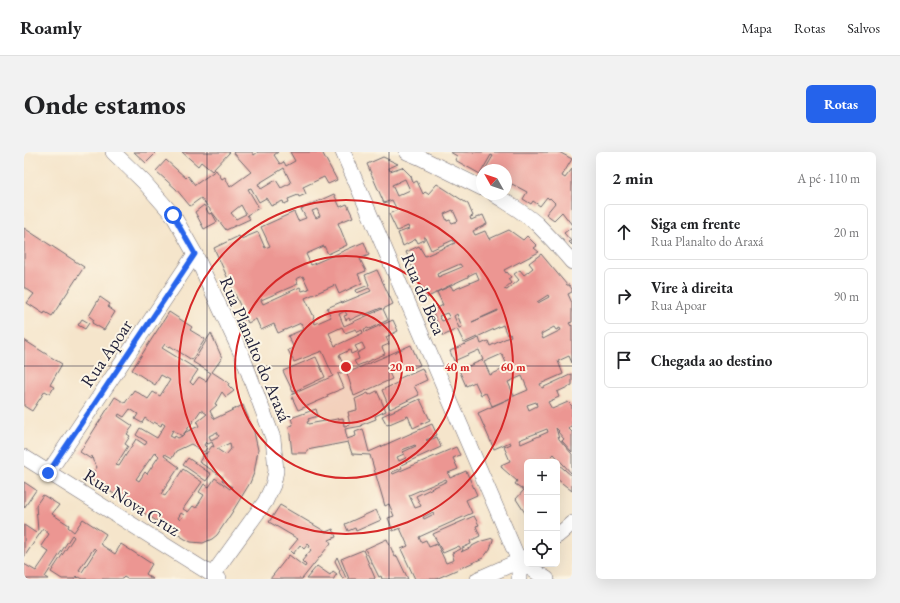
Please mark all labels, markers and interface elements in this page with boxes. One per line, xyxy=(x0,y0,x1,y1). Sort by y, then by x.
text: Roamly xyxy=(20,15,82,40)
text: Mapa xyxy=(741,19,772,37)
text: Rotas xyxy=(794,19,825,37)
text: Salvos xyxy=(847,19,880,37)
button: Rotas xyxy=(806,85,876,123)
text: Onde estamos xyxy=(24,86,186,122)
north arrow xyxy=(476,164,512,200)
text: 2 min xyxy=(612,167,653,189)
text: A pé · 110 m xyxy=(797,170,860,187)
route start xyxy=(164,206,182,224)
text: Siga em frente xyxy=(651,214,740,233)
icon: ahead xyxy=(613,221,635,243)
text: 20 m xyxy=(834,224,859,241)
text: Rua Planalto do Araxá xyxy=(651,233,763,250)
street label: Rua do Beca xyxy=(397,250,452,339)
street label: Rua Planalto do Araxá xyxy=(215,273,297,426)
text: Vire à direita xyxy=(651,278,733,297)
icon: right xyxy=(613,285,635,307)
text: 90 m xyxy=(834,288,859,305)
text: Rua Apoar xyxy=(651,297,706,314)
street label: Rua Apoar xyxy=(75,315,137,391)
icon: arrive xyxy=(613,349,635,371)
text: Chegada ao destino xyxy=(651,351,772,370)
text: 20 m xyxy=(389,359,415,375)
text: 40 m xyxy=(444,359,470,375)
text: 60 m xyxy=(500,359,526,375)
centre of rings xyxy=(339,360,353,374)
map controls xyxy=(524,459,560,567)
button: + xyxy=(524,459,560,495)
street label: Rua Nova Cruz xyxy=(79,463,185,541)
route end xyxy=(39,464,57,482)
button: − xyxy=(524,495,560,531)
button: locate xyxy=(524,531,560,567)

